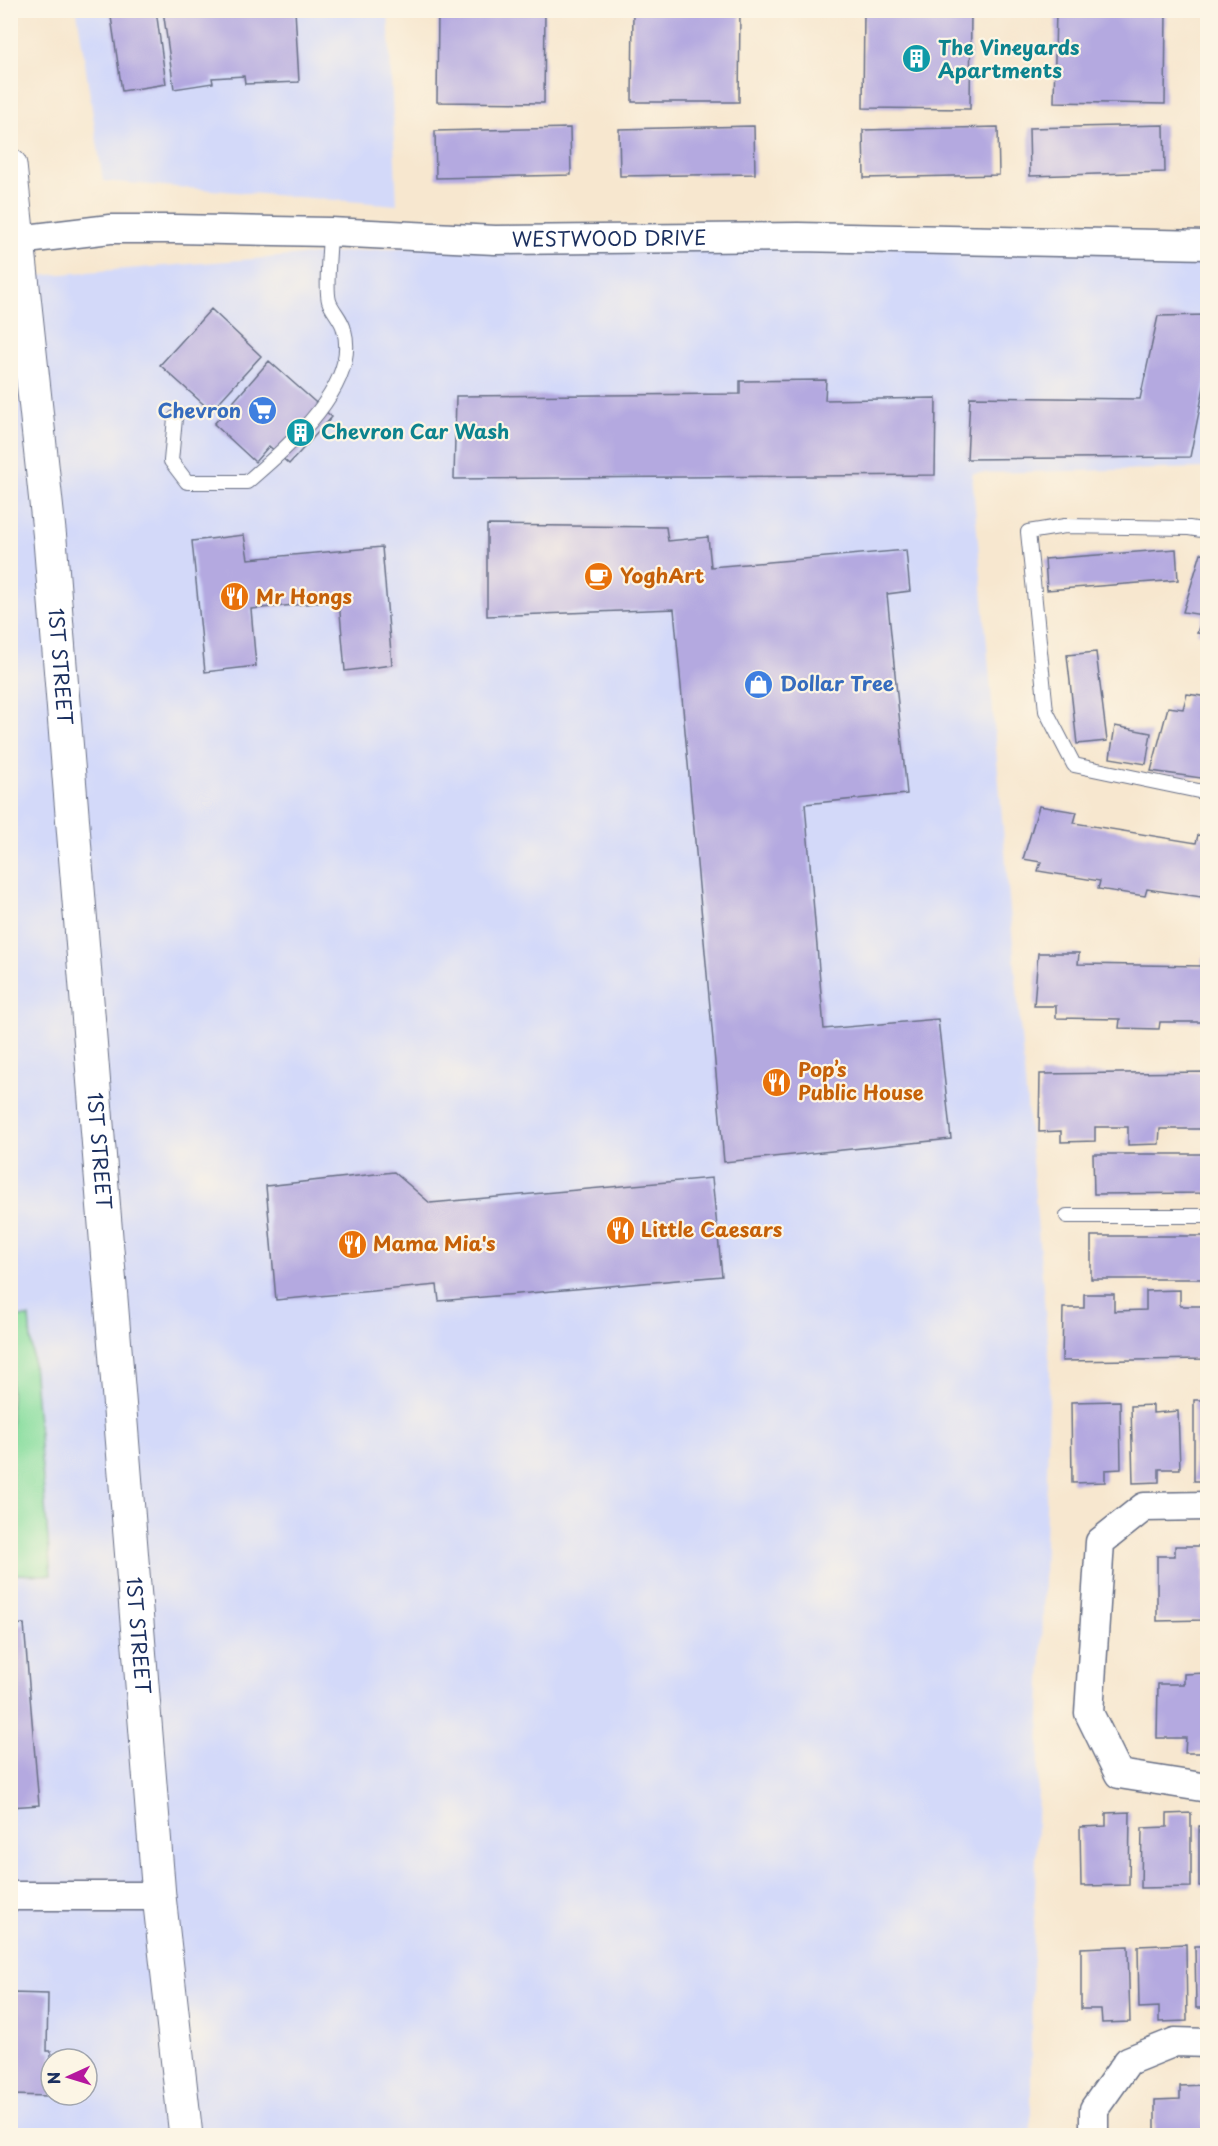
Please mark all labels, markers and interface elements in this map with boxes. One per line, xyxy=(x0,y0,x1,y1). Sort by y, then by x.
place label: The Vineyards Apartments xyxy=(938,32,1080,85)
building icon: The Vineyards Apartments xyxy=(901,43,933,75)
street label: WESTWOOD DRIVE xyxy=(511,222,707,254)
place label: Chevron xyxy=(158,395,241,425)
supermarket icon: Chevron xyxy=(246,395,278,427)
building icon: Chevron Car Wash xyxy=(284,416,316,448)
place label: Chevron Car Wash xyxy=(321,416,509,446)
cafe icon: YoghArt xyxy=(583,560,615,592)
place label: YoghArt xyxy=(620,560,705,590)
restaurant icon: Mr Hongs xyxy=(219,581,251,613)
place label: Mr Hongs xyxy=(256,581,352,611)
street label: 1ST STREET xyxy=(42,607,81,726)
shop icon: Dollar Tree xyxy=(743,668,775,700)
place label: Dollar Tree xyxy=(780,668,894,698)
place label: Pop’s Public House xyxy=(798,1054,924,1107)
restaurant icon: Pop’s Public House xyxy=(761,1066,793,1098)
street label: 1ST STREET xyxy=(80,1091,120,1211)
restaurant icon: Little Caesars xyxy=(604,1214,636,1246)
place label: Little Caesars xyxy=(641,1214,783,1244)
restaurant icon: Mama Mia's xyxy=(336,1228,368,1260)
place label: Mama Mia's xyxy=(373,1228,496,1258)
street label: 1ST STREET xyxy=(119,1576,159,1695)
north arrow xyxy=(39,2047,99,2107)
text: N xyxy=(41,2071,65,2085)

